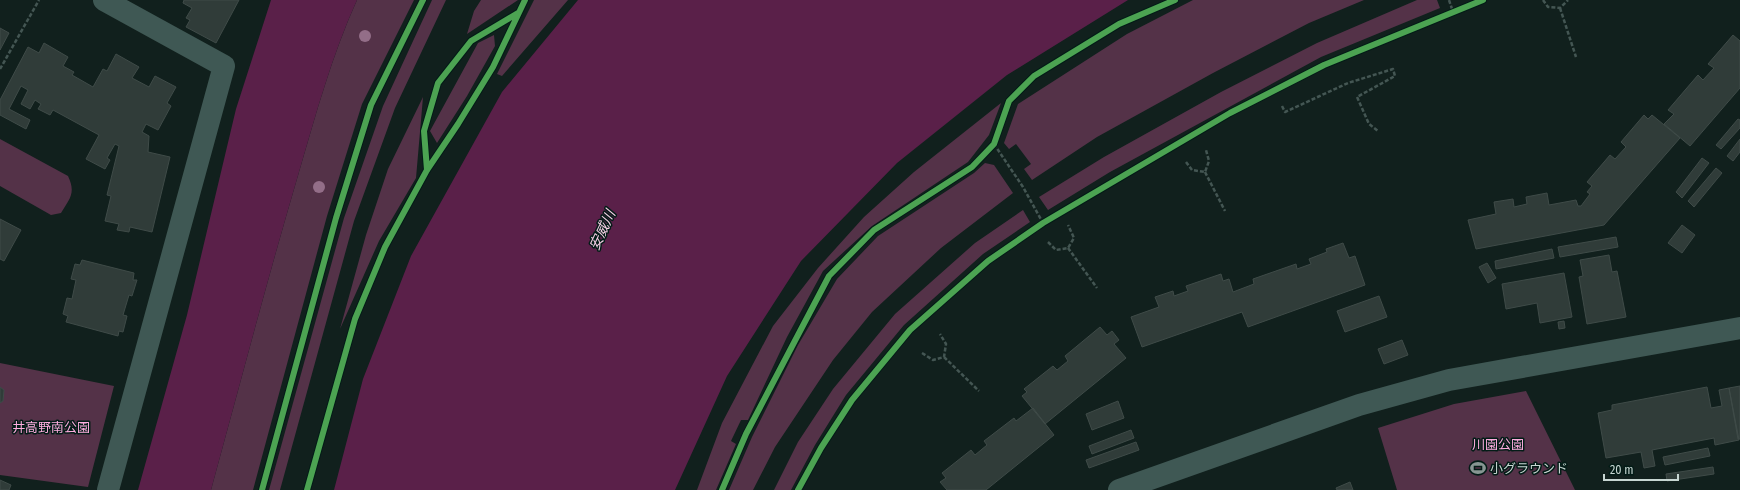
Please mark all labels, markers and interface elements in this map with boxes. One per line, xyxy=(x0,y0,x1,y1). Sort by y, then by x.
water label: 安威川 xyxy=(586,206,620,253)
park label: 井高野南公園 xyxy=(12,420,90,435)
park label: 川園公園 xyxy=(1472,437,1524,452)
scale bar xyxy=(1604,456,1678,482)
sports icon: 小グラウンド xyxy=(1469,459,1487,477)
place label: 小グラウンド xyxy=(1490,461,1568,476)
text: 20 m xyxy=(1610,463,1634,477)

